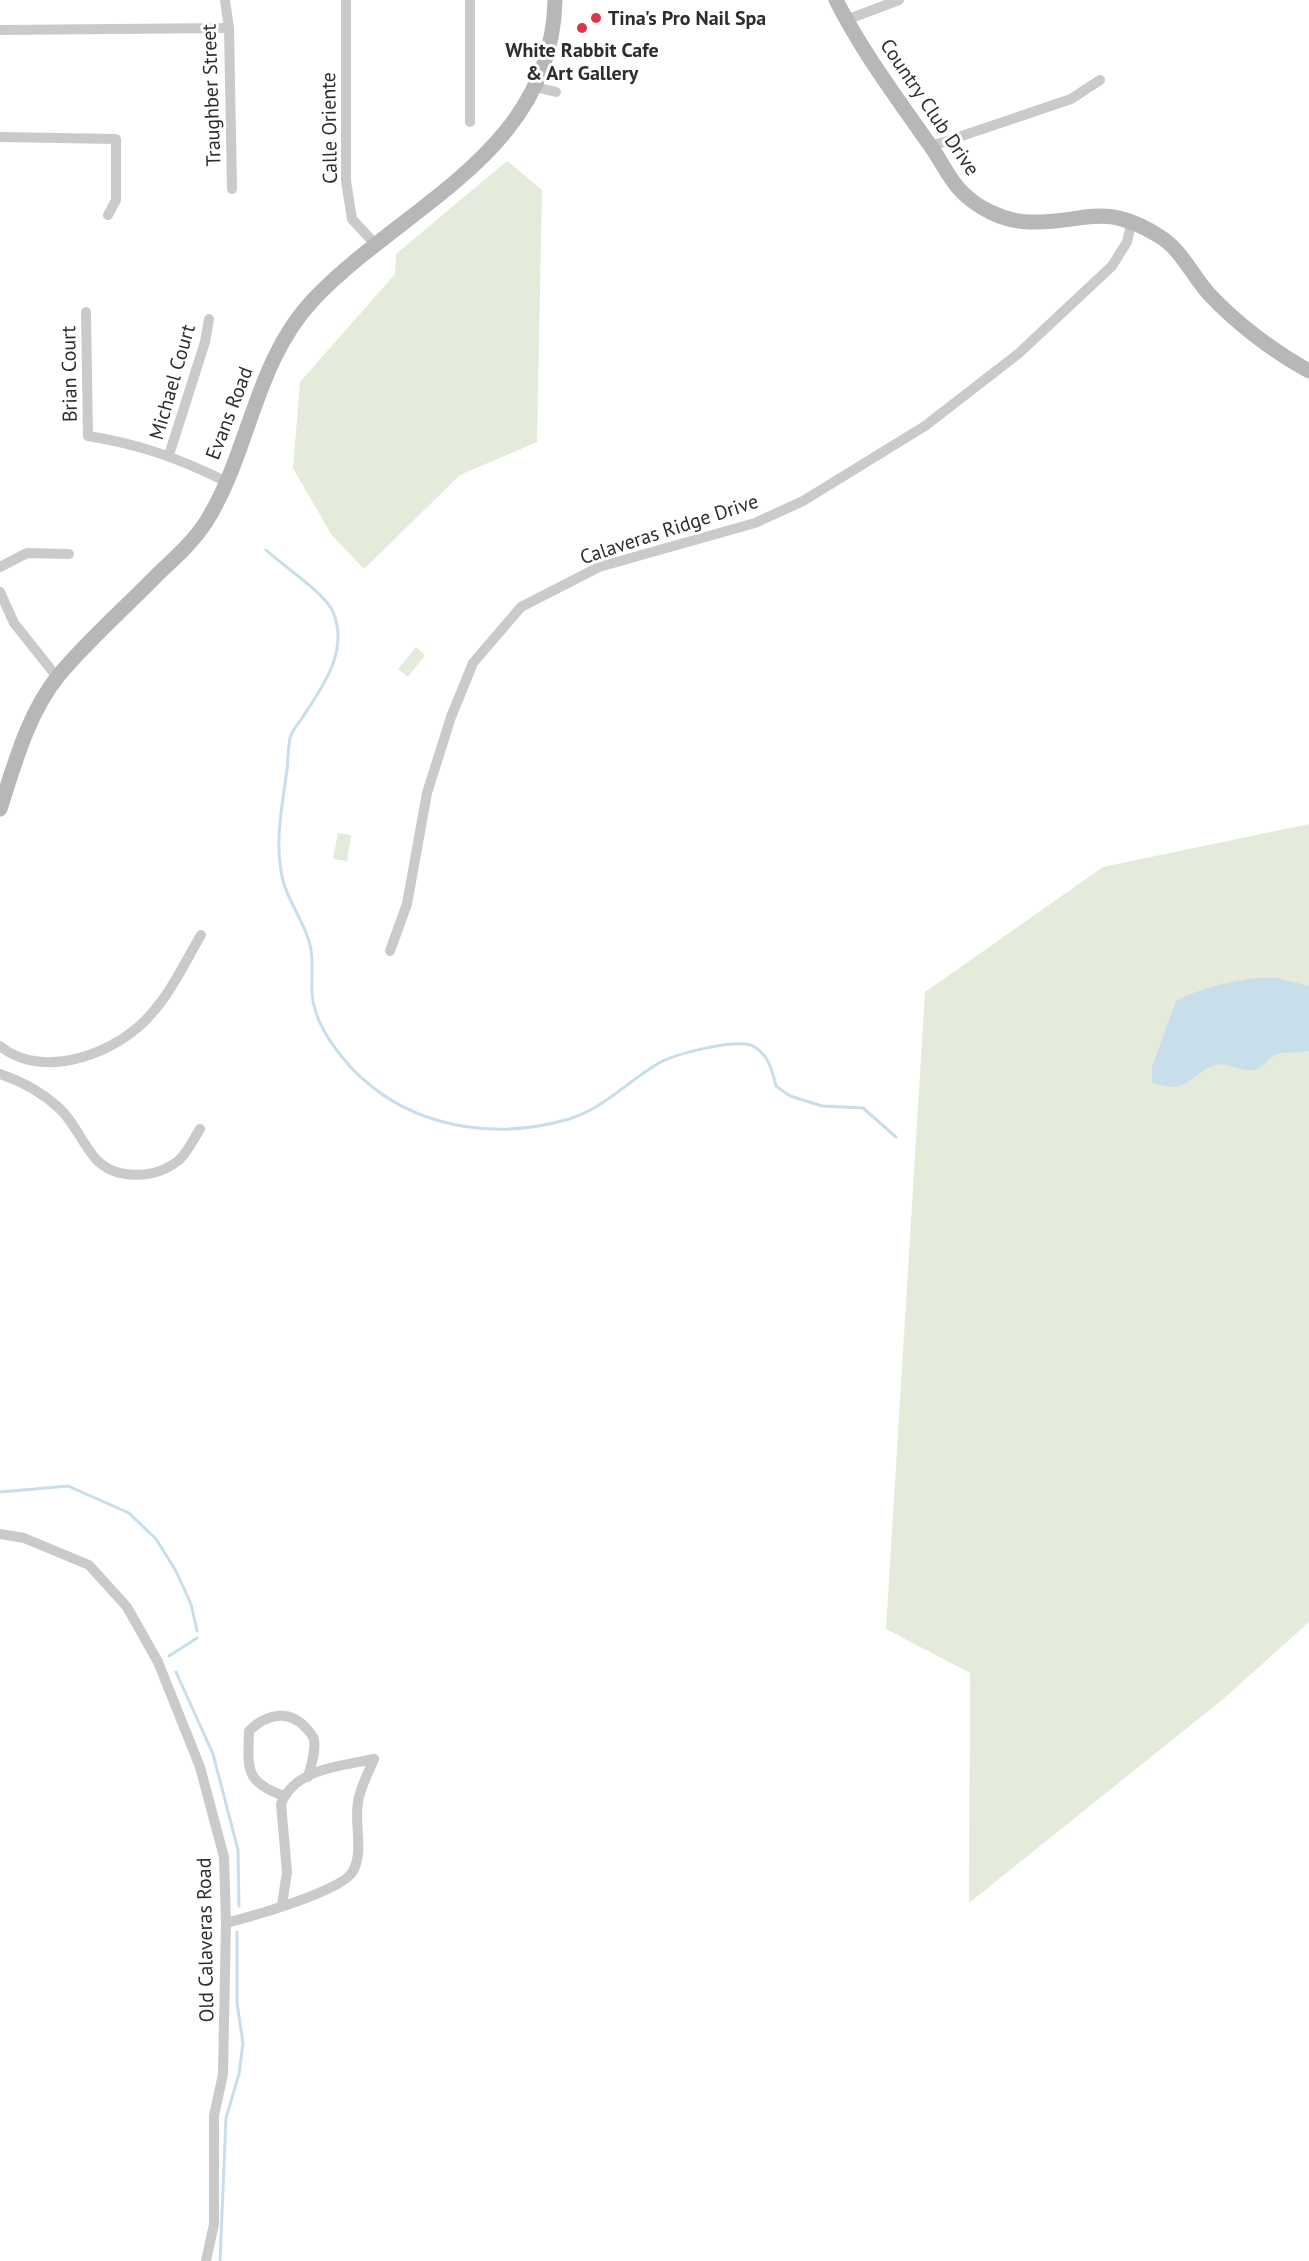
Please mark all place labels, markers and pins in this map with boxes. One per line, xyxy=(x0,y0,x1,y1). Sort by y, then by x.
place label: Tina's Pro Nail Spa xyxy=(608,5,766,31)
marker: Tina's Pro Nail Spa xyxy=(589,11,603,25)
marker: White Rabbit Cafe & Art Gallery xyxy=(575,21,589,35)
place label: White Rabbit Cafe & Art Gallery xyxy=(505,37,659,86)

